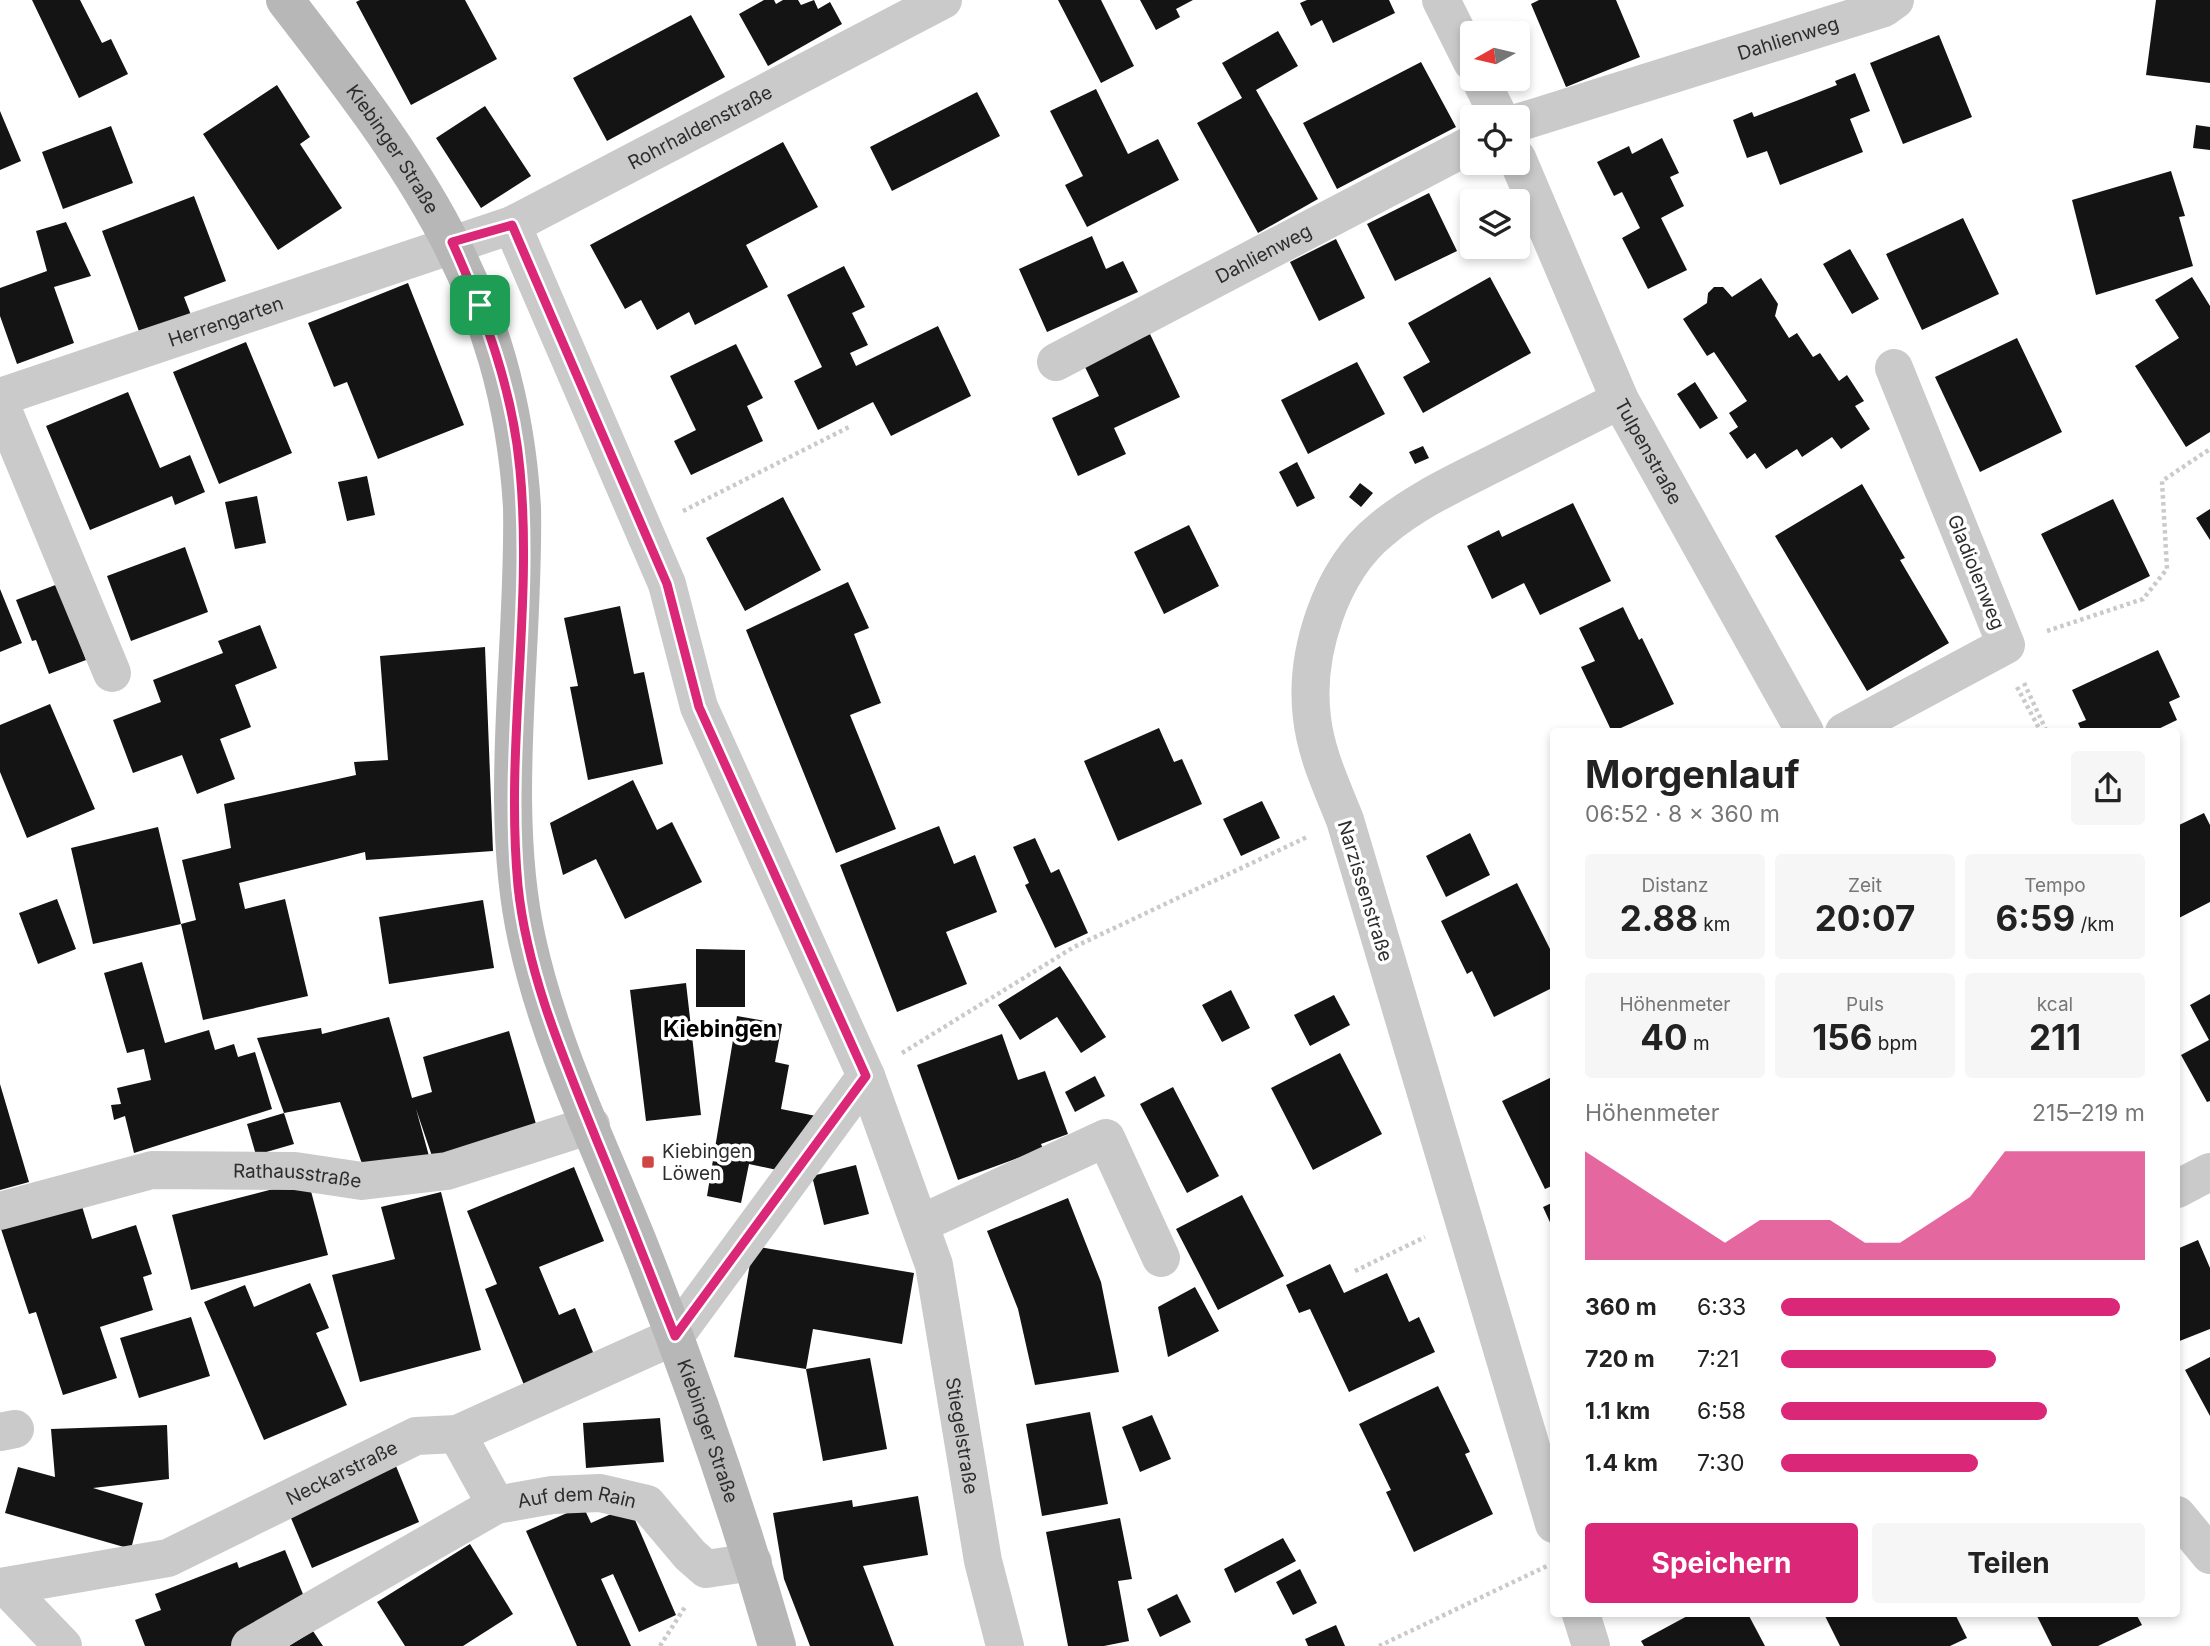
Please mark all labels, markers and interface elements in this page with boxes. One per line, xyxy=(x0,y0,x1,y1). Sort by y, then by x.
street label: Dahlienweg xyxy=(1734,11,1842,65)
north arrow xyxy=(1460,21,1530,91)
map controls xyxy=(1460,21,1530,259)
street label: Kiebinger Straße xyxy=(342,80,444,218)
street label: Rohrhaldenstraße xyxy=(624,80,776,174)
button: locate xyxy=(1460,105,1530,175)
button: layers xyxy=(1460,189,1530,259)
street label: Dahlienweg xyxy=(1211,219,1315,288)
pin xyxy=(450,275,510,335)
icon: arrive xyxy=(461,286,499,324)
street label: Herrengarten xyxy=(165,291,286,351)
street label: Tulpenstraße xyxy=(1610,395,1687,508)
street label: Gladiolenweg xyxy=(1943,511,2009,633)
text: Morgenlauf xyxy=(1585,751,1800,797)
button: share xyxy=(2071,751,2145,825)
text: 06:52 · 8 × 360 m xyxy=(1585,800,1780,828)
street label: Narzissenstraße xyxy=(1333,818,1397,964)
text: Distanz xyxy=(1641,874,1709,897)
text: Zeit xyxy=(1848,874,1882,897)
text: Tempo xyxy=(2024,874,2086,897)
text: 2.88 xyxy=(1620,897,1698,939)
text: 20:07 xyxy=(1815,897,1915,939)
text: 6:59 xyxy=(1996,897,2075,939)
text: km xyxy=(1698,913,1730,936)
text: /km xyxy=(2075,913,2114,936)
text: Höhenmeter xyxy=(1619,993,1731,1016)
text: Puls xyxy=(1846,993,1884,1016)
text: kcal xyxy=(2037,993,2073,1016)
district label: Kiebingen xyxy=(663,1015,777,1043)
text: 40 xyxy=(1640,1016,1688,1058)
text: 156 xyxy=(1812,1016,1872,1058)
text: 211 xyxy=(2029,1016,2081,1058)
text: m xyxy=(1688,1032,1710,1055)
text: bpm xyxy=(1872,1032,1918,1055)
text: Höhenmeter xyxy=(1585,1099,1719,1127)
text: 215–219 m xyxy=(2032,1099,2145,1127)
place label: Kiebingen Löwen xyxy=(662,1140,752,1185)
marker: Kiebingen Löwen xyxy=(640,1154,656,1170)
street label: Rathausstraße xyxy=(233,1159,363,1192)
text: 360 m xyxy=(1585,1293,1657,1321)
text: 6:33 xyxy=(1697,1293,1746,1321)
text: 720 m xyxy=(1585,1345,1655,1373)
text: 7:21 xyxy=(1697,1345,1739,1373)
street label: Kiebinger Straße xyxy=(672,1356,744,1506)
street label: Stiegelstraße xyxy=(941,1375,983,1496)
text: 1.1 km xyxy=(1585,1397,1650,1425)
text: 6:58 xyxy=(1697,1397,1746,1425)
street label: Neckarstraße xyxy=(282,1435,401,1510)
text: 1.4 km xyxy=(1585,1449,1658,1477)
text: 7:30 xyxy=(1697,1449,1745,1477)
street label: Auf dem Rain xyxy=(516,1481,639,1513)
button: Speichern xyxy=(1585,1523,1858,1603)
button: Teilen xyxy=(1872,1523,2145,1603)

